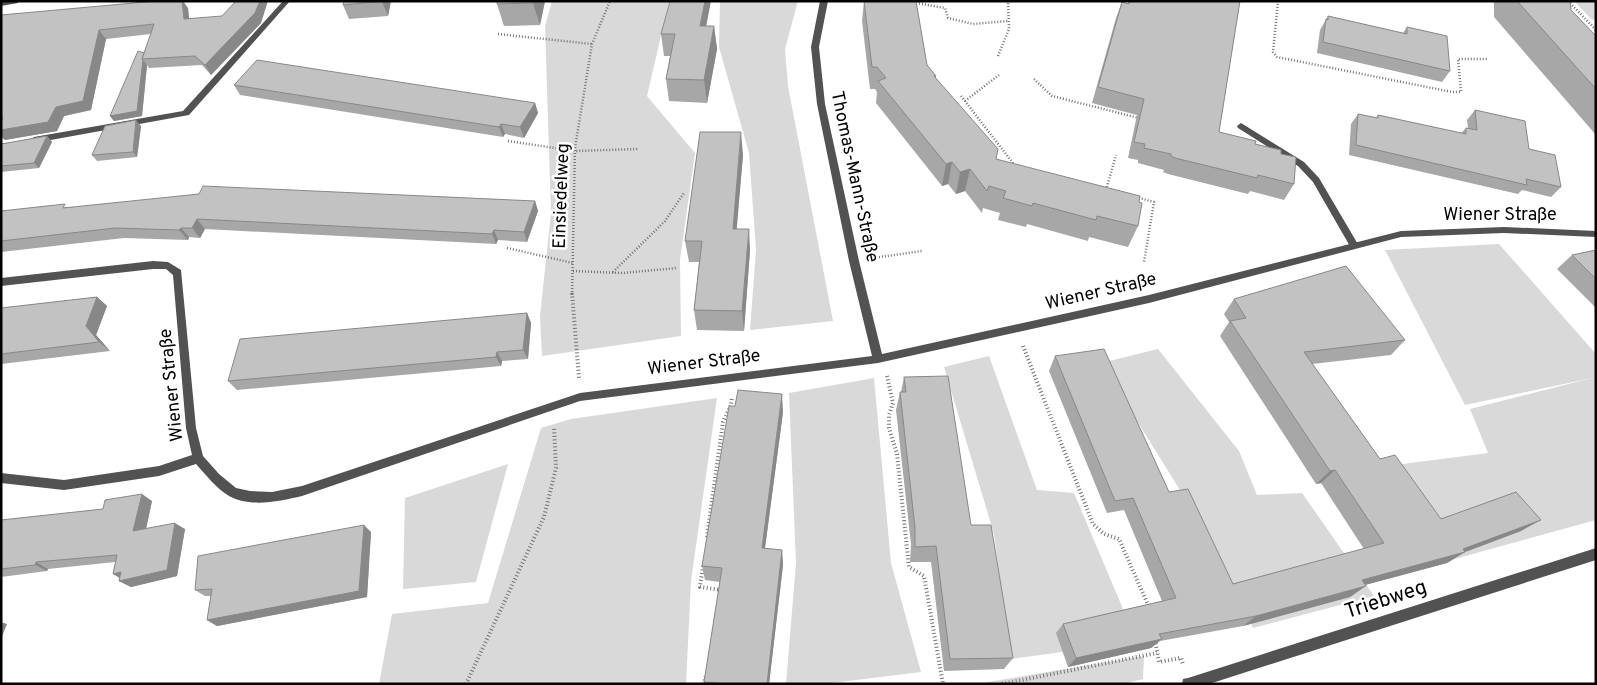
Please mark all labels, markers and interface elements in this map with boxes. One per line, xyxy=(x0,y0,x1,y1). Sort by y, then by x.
street label: Thomas-Mann-Straße xyxy=(825,89,883,265)
street label: Einsiedelweg xyxy=(549,143,575,249)
street label: Wiener Straße xyxy=(1443,204,1557,227)
street label: Wiener Straße xyxy=(1043,268,1159,316)
street label: Wiener Straße xyxy=(155,327,189,443)
street label: Wiener Straße xyxy=(646,345,762,381)
street label: Triebweg xyxy=(1341,574,1431,626)

